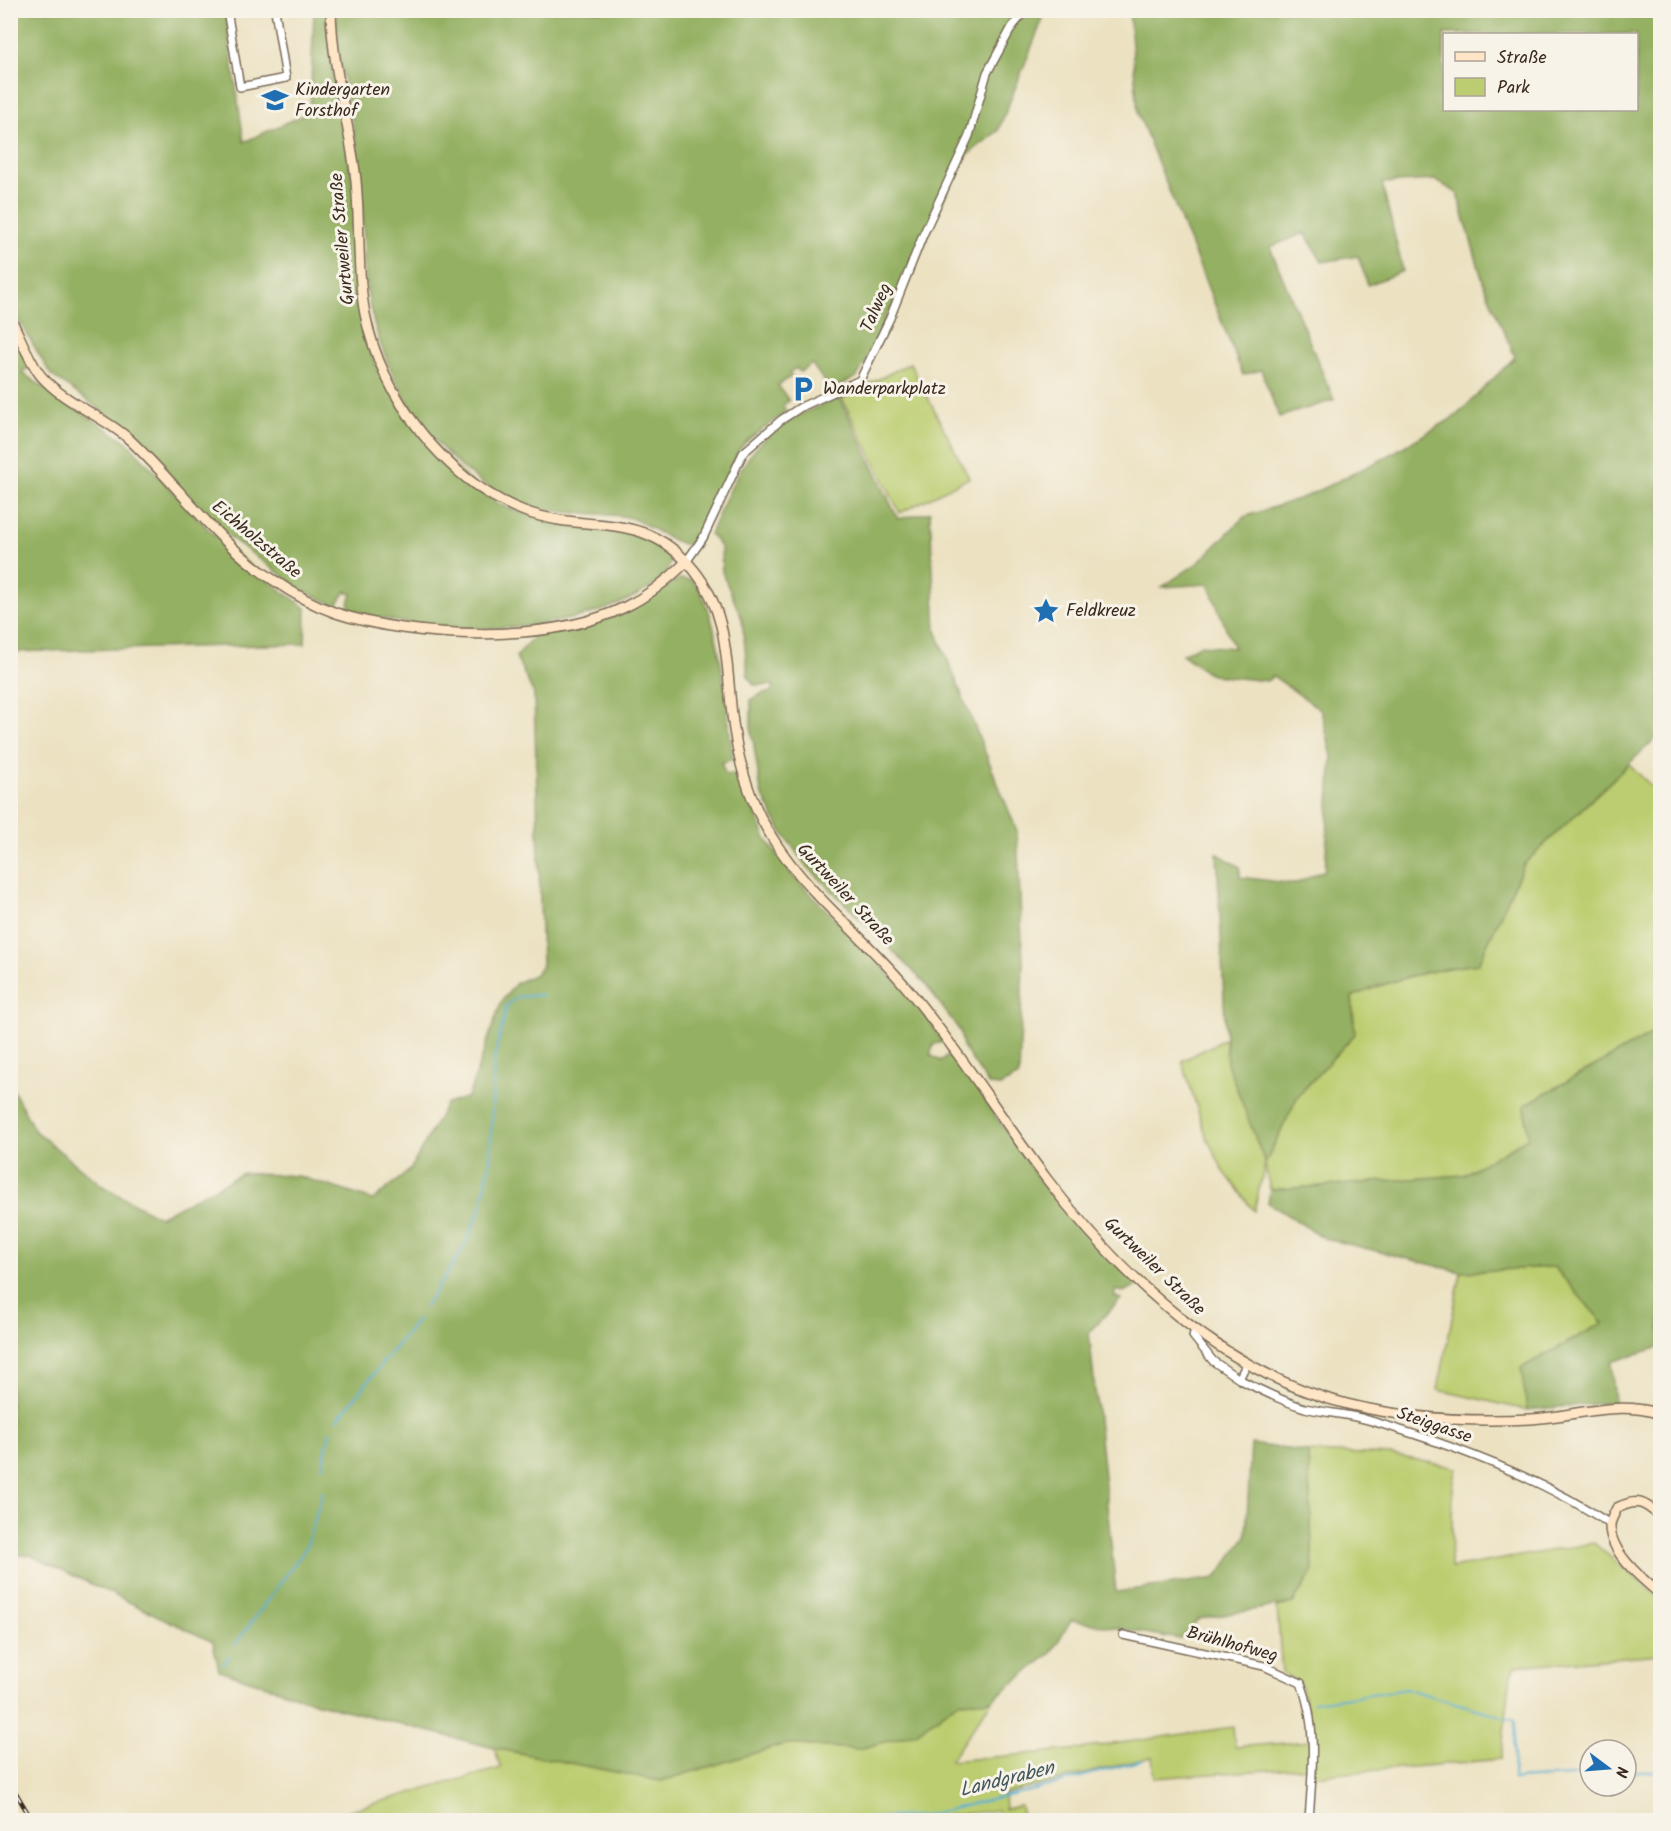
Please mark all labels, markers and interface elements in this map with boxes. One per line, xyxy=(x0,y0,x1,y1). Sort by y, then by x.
legend xyxy=(1443,33,1638,111)
text: Straße xyxy=(1497,44,1547,73)
text: Park xyxy=(1497,74,1530,103)
place label: Kindergarten Forsthof xyxy=(295,76,390,126)
school or university icon: Kindergarten Forsthof xyxy=(260,85,290,115)
street label: Gurtweiler Straße xyxy=(323,172,363,306)
street label: Talweg xyxy=(853,279,901,337)
parking icon: Wanderparkplatz xyxy=(788,374,818,404)
place label: Wanderparkplatz xyxy=(823,375,946,404)
street label: Eichholzstraße xyxy=(204,493,308,587)
place icon: Feldkreuz xyxy=(1031,596,1061,626)
place label: Feldkreuz xyxy=(1066,597,1136,626)
street label: Gurtweiler Straße xyxy=(789,837,901,953)
street label: Gurtweiler Straße xyxy=(1096,1211,1212,1323)
street label: Steiggasse xyxy=(1392,1400,1476,1452)
street label: Brühlhofweg xyxy=(1183,1619,1281,1671)
north arrow xyxy=(1578,1738,1638,1798)
water label: Landgraben xyxy=(956,1752,1059,1807)
text: N xyxy=(1608,1763,1634,1780)

